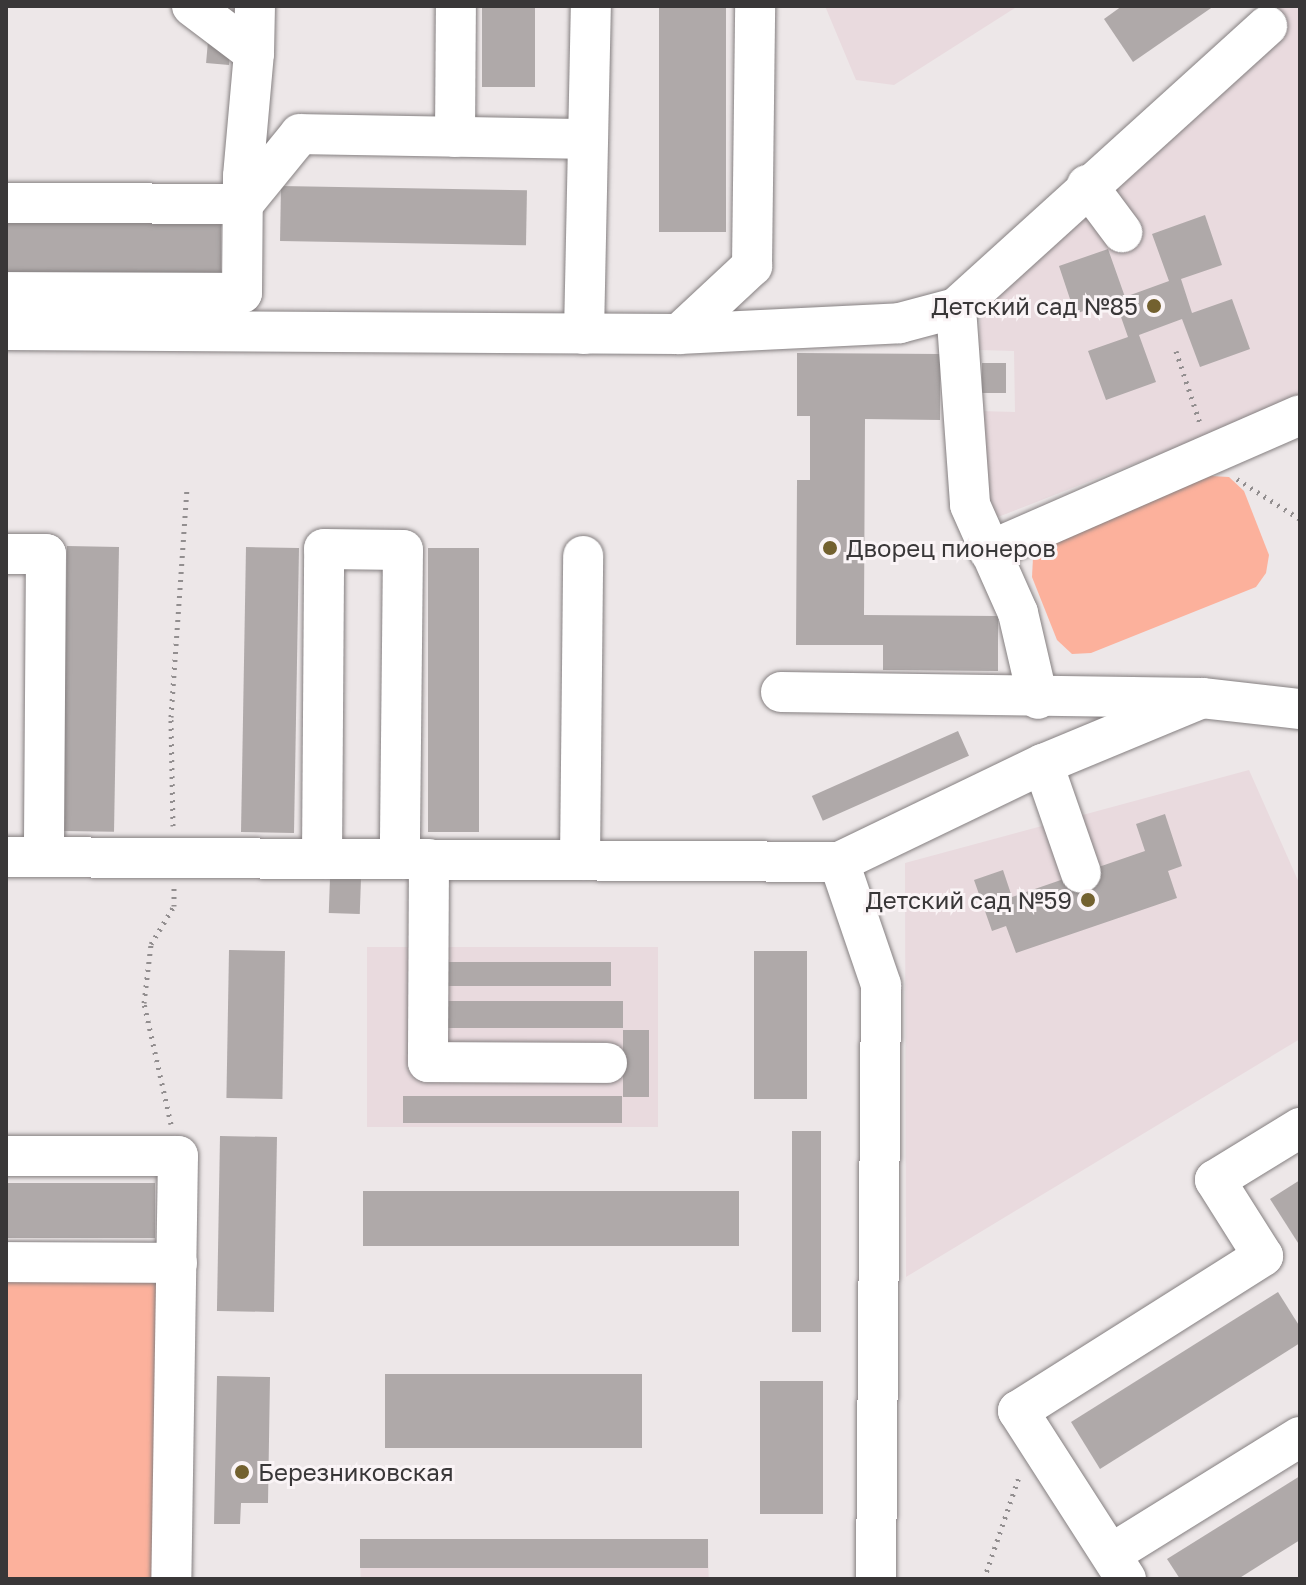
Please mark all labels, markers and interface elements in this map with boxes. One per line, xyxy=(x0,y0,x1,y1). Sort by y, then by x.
place label: Детский сад №85 xyxy=(931,292,1138,320)
marker: Детский сад №85 xyxy=(1145,297,1163,315)
place label: Дворец пионеров xyxy=(846,534,1056,562)
marker: Дворец пионеров xyxy=(821,539,839,557)
place label: Детский сад №59 xyxy=(865,886,1072,914)
marker: Детский сад №59 xyxy=(1079,891,1097,909)
place label: Березниковская xyxy=(258,1458,454,1486)
marker: Березниковская xyxy=(233,1463,251,1481)

